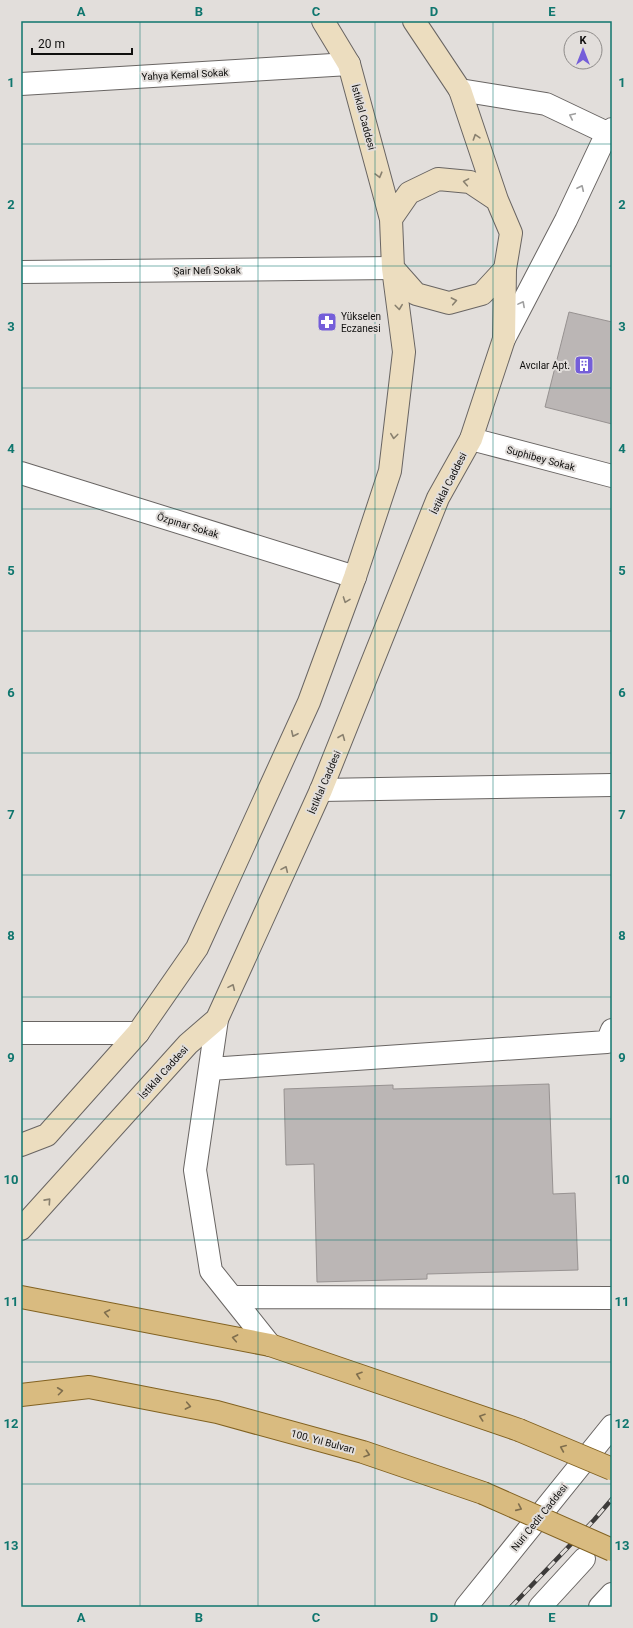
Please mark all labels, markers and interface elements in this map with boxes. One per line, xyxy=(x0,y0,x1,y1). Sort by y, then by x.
text: A xyxy=(77,4,86,19)
text: B xyxy=(195,4,203,19)
text: C xyxy=(312,4,321,19)
text: D xyxy=(430,4,438,19)
text: E xyxy=(548,4,556,19)
scale bar xyxy=(32,30,132,56)
north arrow xyxy=(563,30,603,70)
text: K xyxy=(580,34,588,47)
text: 20 m xyxy=(38,37,65,51)
street label: Yahya Kemal Sokak xyxy=(141,67,230,82)
text: 1 xyxy=(7,75,15,90)
text: 1 xyxy=(618,75,626,90)
street label: İstiklal Caddesi xyxy=(349,83,379,151)
one-way arrow xyxy=(569,113,576,121)
one-way arrow xyxy=(472,133,481,140)
one-way arrow xyxy=(374,171,383,178)
one-way arrow xyxy=(463,178,469,187)
one-way arrow xyxy=(576,185,584,193)
text: 2 xyxy=(7,197,15,212)
text: 2 xyxy=(618,197,626,212)
street label: Şair Nefi Sokak xyxy=(173,264,242,277)
one-way arrow xyxy=(450,297,457,306)
one-way arrow xyxy=(517,301,524,308)
one-way arrow xyxy=(394,304,403,310)
pharmacy icon: Yükselen Eczanesi xyxy=(316,311,338,333)
place label: Yükselen Eczanesi xyxy=(341,311,381,334)
text: 3 xyxy=(7,319,15,334)
text: 3 xyxy=(618,319,626,334)
building icon: Avcılar Apt. xyxy=(573,354,595,376)
place label: Avcılar Apt. xyxy=(519,360,570,371)
one-way arrow xyxy=(390,433,399,439)
text: 4 xyxy=(7,441,15,456)
text: 4 xyxy=(618,441,626,456)
street label: Suphibey Sokak xyxy=(505,444,577,473)
street label: İstiklal Caddesi xyxy=(427,450,469,516)
street label: Özpınar Sokak xyxy=(156,510,221,540)
text: 5 xyxy=(7,563,15,578)
text: 5 xyxy=(618,563,626,578)
one-way arrow xyxy=(343,597,351,604)
text: 6 xyxy=(7,685,15,700)
text: 6 xyxy=(618,685,626,700)
one-way arrow xyxy=(291,730,299,738)
one-way arrow xyxy=(338,733,346,740)
street label: İstiklal Caddesi xyxy=(305,749,343,815)
text: 7 xyxy=(7,807,15,822)
text: 7 xyxy=(618,807,626,822)
one-way arrow xyxy=(280,866,288,873)
text: 8 xyxy=(7,928,15,943)
text: 8 xyxy=(618,928,626,943)
one-way arrow xyxy=(227,984,235,992)
street label: İstiklal Caddesi xyxy=(136,1043,190,1101)
text: 9 xyxy=(7,1050,15,1065)
text: 9 xyxy=(618,1050,626,1065)
text: 10 xyxy=(4,1172,18,1187)
text: 10 xyxy=(615,1172,629,1187)
one-way arrow xyxy=(43,1198,51,1206)
text: 11 xyxy=(4,1294,18,1309)
text: 11 xyxy=(615,1294,629,1309)
one-way arrow xyxy=(104,1310,110,1318)
one-way arrow xyxy=(232,1334,238,1343)
one-way arrow xyxy=(356,1372,363,1380)
one-way arrow xyxy=(57,1386,63,1395)
one-way arrow xyxy=(185,1401,191,1410)
one-way arrow xyxy=(479,1414,486,1422)
text: 12 xyxy=(4,1416,18,1431)
text: 12 xyxy=(615,1416,629,1431)
street label: 100. Yıl Bulvarı xyxy=(290,1428,356,1455)
one-way arrow xyxy=(560,1445,567,1453)
one-way arrow xyxy=(364,1449,371,1458)
street label: Nuri Cedit Caddesi xyxy=(509,1482,570,1553)
one-way arrow xyxy=(515,1504,522,1512)
text: 13 xyxy=(4,1538,18,1553)
text: 13 xyxy=(615,1538,629,1553)
text: A xyxy=(77,1610,86,1625)
text: B xyxy=(195,1610,203,1625)
text: C xyxy=(312,1610,321,1625)
text: D xyxy=(430,1610,438,1625)
text: E xyxy=(548,1610,556,1625)

